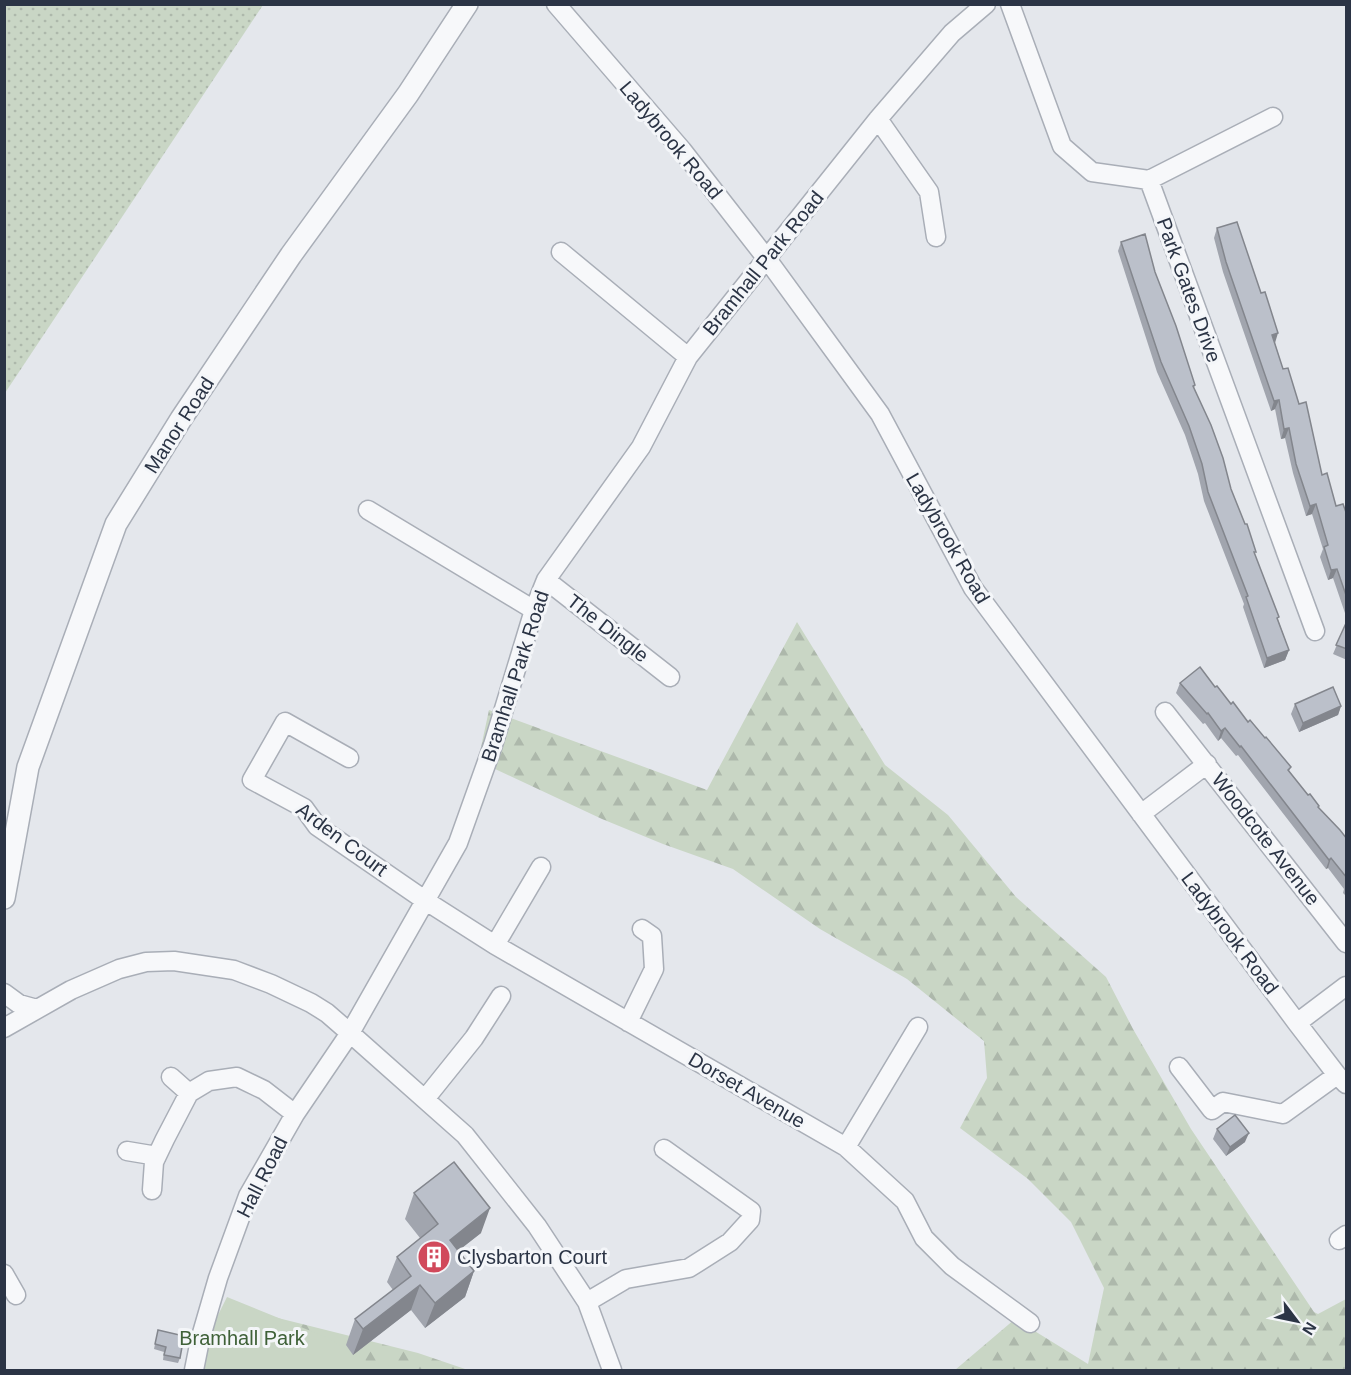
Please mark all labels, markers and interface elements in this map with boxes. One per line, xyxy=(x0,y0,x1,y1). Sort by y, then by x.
street label: Ladybrook Road xyxy=(615,77,727,203)
street label: Bramhall Park Road xyxy=(698,187,828,339)
street label: Park Gates Drive xyxy=(1153,215,1225,365)
street label: Manor Road xyxy=(140,373,218,477)
street label: Ladybrook Road xyxy=(902,469,994,607)
street label: Bramhall Park Road xyxy=(477,587,553,765)
street label: The Dingle xyxy=(563,590,653,666)
street label: Woodcote Avenue xyxy=(1208,769,1324,909)
street label: Arden Court xyxy=(292,798,392,880)
street label: Ladybrook Road xyxy=(1177,868,1283,998)
street label: Dorset Avenue xyxy=(685,1048,809,1132)
street label: Hall Road xyxy=(232,1133,292,1221)
building icon: Clysbarton Court xyxy=(416,1239,452,1275)
place label: Clysbarton Court xyxy=(457,1246,608,1268)
north arrow xyxy=(1267,1291,1327,1351)
text: N xyxy=(1299,1319,1320,1338)
park label: Bramhall Park xyxy=(179,1327,306,1349)

